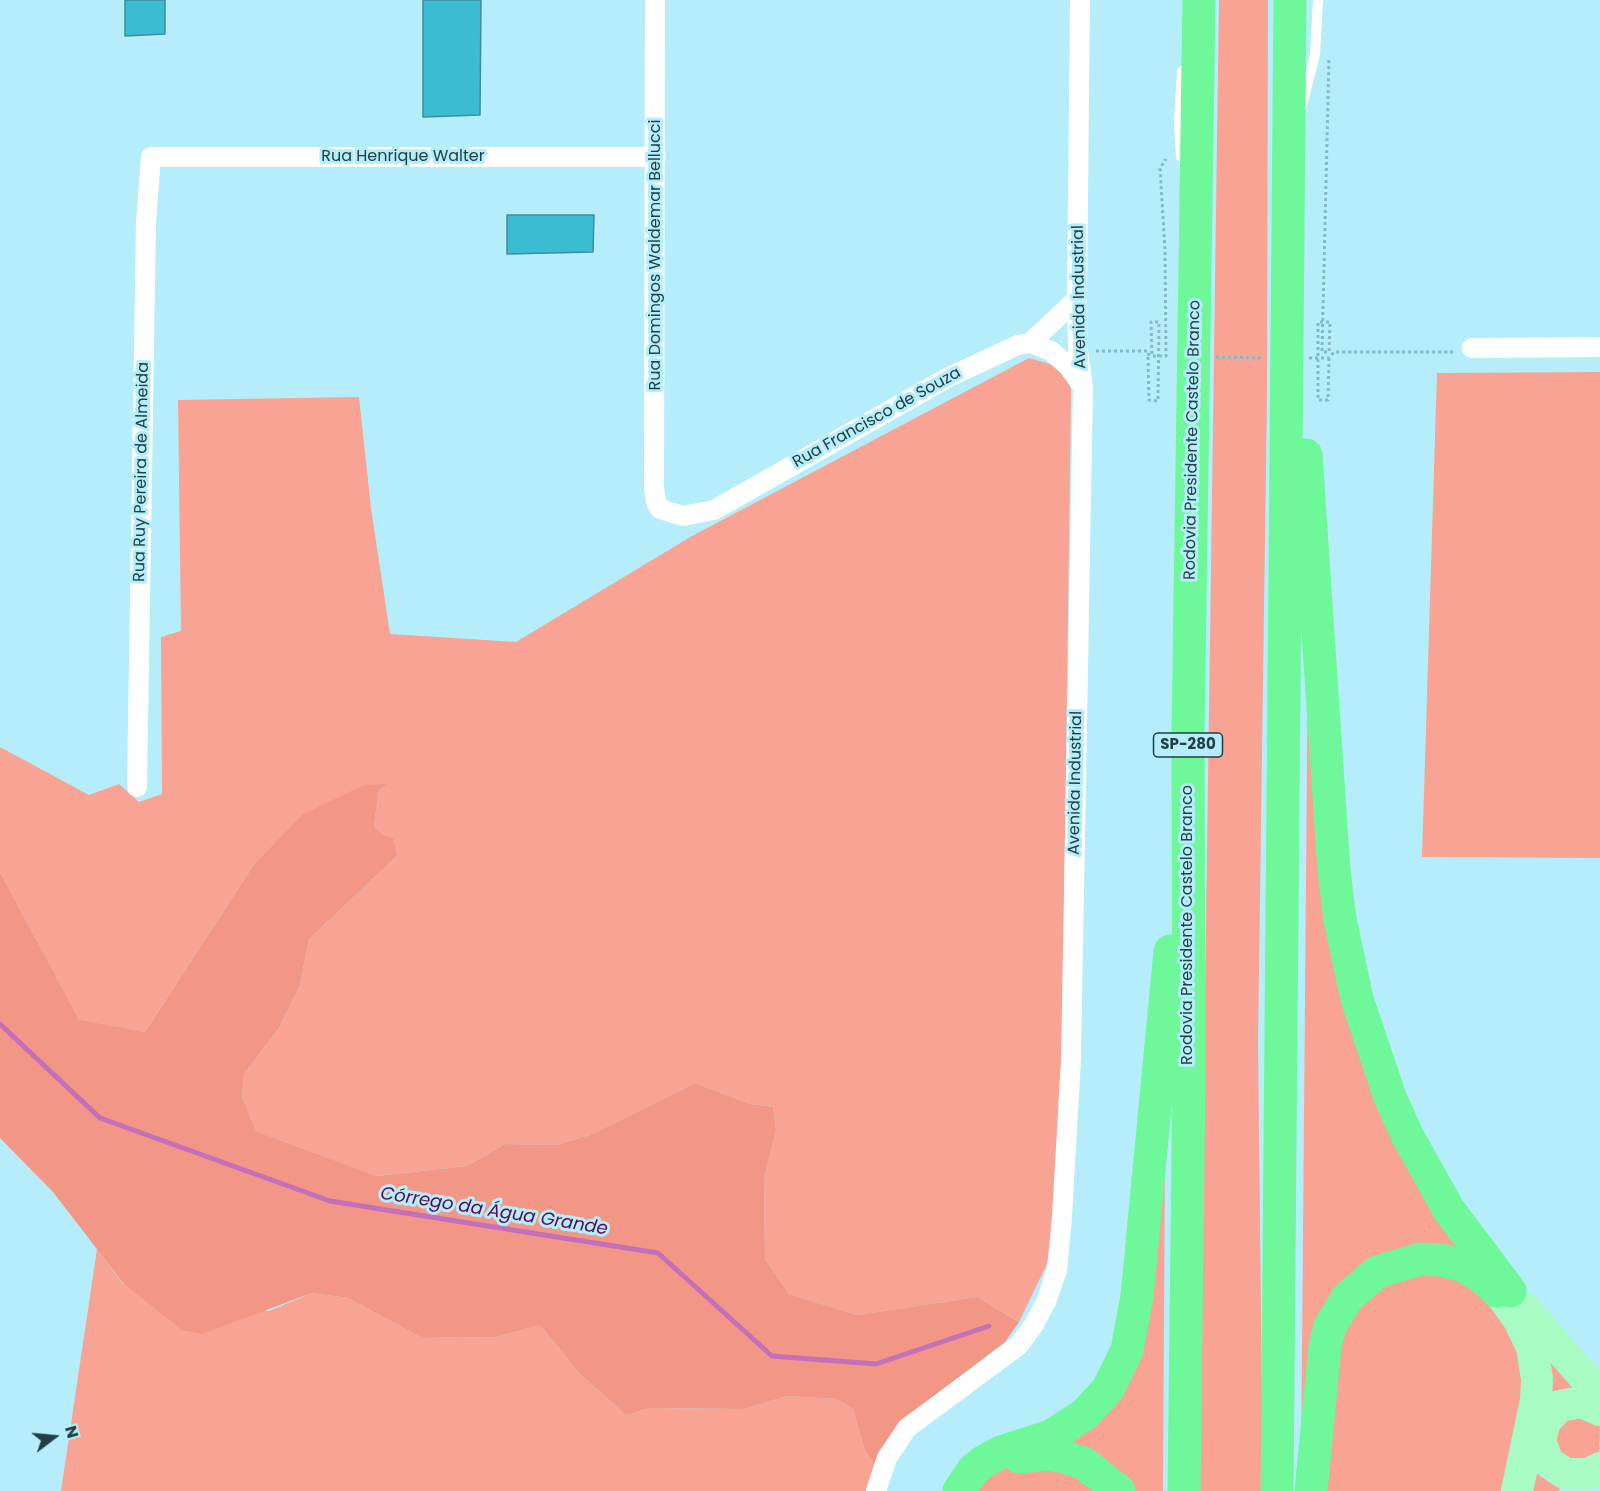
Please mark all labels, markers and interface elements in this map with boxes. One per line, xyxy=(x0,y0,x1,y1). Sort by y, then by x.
street label: Rua Domingos Waldemar Bellucci xyxy=(646,120,666,390)
street label: Rua Henrique Walter xyxy=(321,147,485,167)
street label: Avenida Industrial xyxy=(1069,225,1091,369)
street label: Rodovia Presidente Castelo Branco xyxy=(1181,300,1205,580)
street label: Rua Ruy Pereira de Almeida xyxy=(130,362,154,582)
street label: Rua Francisco de Souza xyxy=(790,364,964,472)
street label: Avenida Industrial xyxy=(1065,711,1087,855)
road number: SP-280 xyxy=(1154,733,1222,757)
street label: Rodovia Presidente Castelo Branco xyxy=(1178,785,1198,1065)
water label: Córrego da Água Grande xyxy=(379,1183,609,1241)
north arrow xyxy=(24,1407,84,1467)
text: N xyxy=(59,1423,84,1441)

